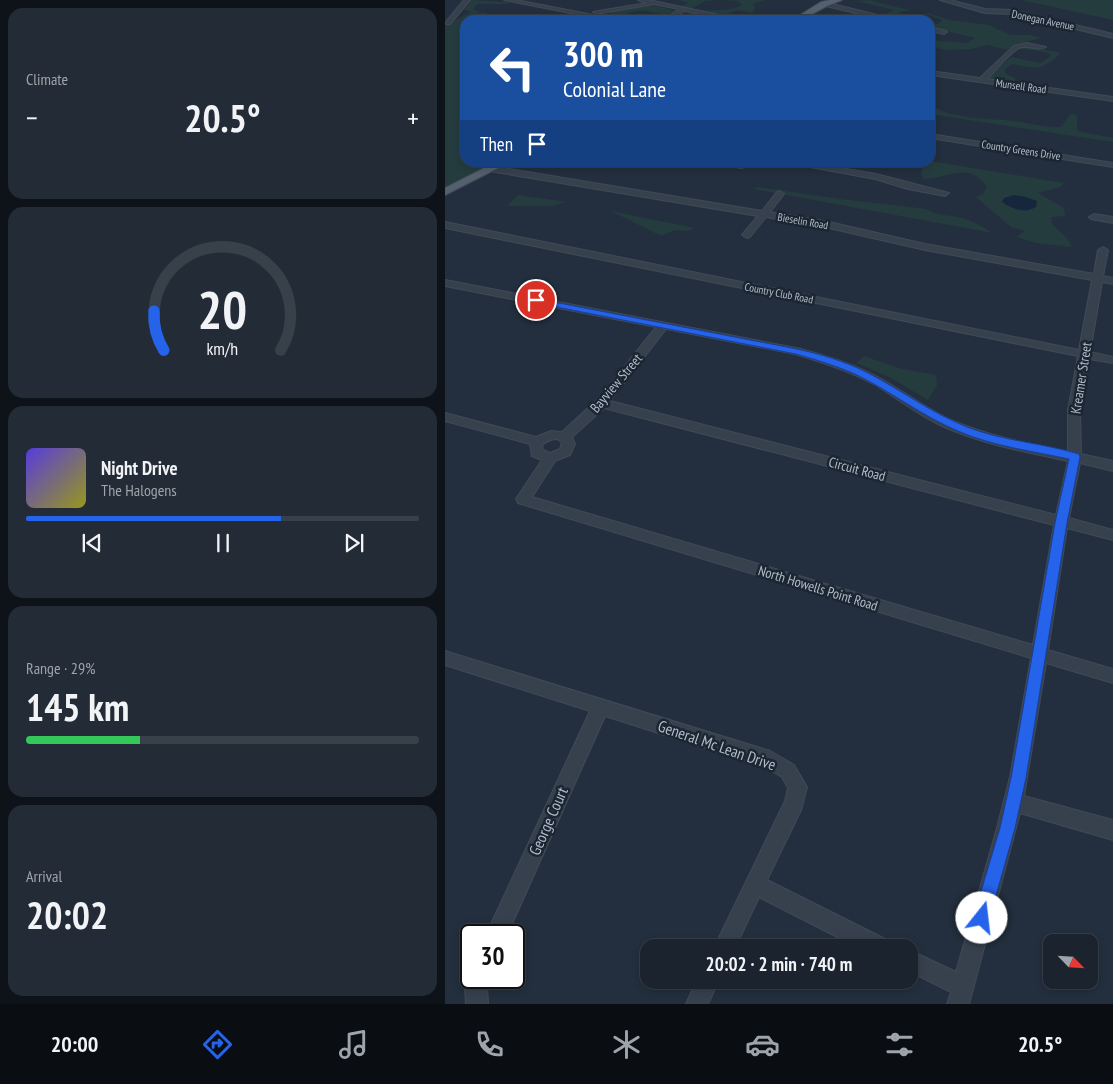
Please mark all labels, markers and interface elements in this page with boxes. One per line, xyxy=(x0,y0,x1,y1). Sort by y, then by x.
street label: Donegan Avenue xyxy=(1010,7,1076,34)
text: 300 m xyxy=(563,31,644,77)
icon: left xyxy=(480,35,545,100)
text: Climate xyxy=(26,69,68,89)
text: Colonial Lane xyxy=(563,75,666,103)
street label: Munsell Road xyxy=(995,76,1048,97)
text: 20.5° xyxy=(184,93,261,142)
text: − xyxy=(26,99,38,136)
text: + xyxy=(407,99,419,136)
icon: arrive xyxy=(523,130,551,158)
text: Then xyxy=(480,132,513,156)
street label: Country Greens Drive xyxy=(981,137,1062,163)
street label: Bieselin Road xyxy=(777,210,830,232)
text: 20 xyxy=(198,276,247,343)
pin xyxy=(515,279,557,321)
street label: Country Club Road xyxy=(744,279,815,307)
icon: arrive xyxy=(522,286,550,314)
text: km/h xyxy=(207,337,238,360)
street label: Kreamer Street xyxy=(1066,341,1096,415)
street label: Bayview Street xyxy=(586,350,646,416)
street label: Circuit Road xyxy=(827,453,887,485)
text: Night Drive xyxy=(101,456,178,480)
text: The Halogens xyxy=(101,480,177,500)
icon: previous xyxy=(78,529,106,557)
icon: pause xyxy=(209,529,237,557)
icon: next xyxy=(340,529,368,557)
street label: North Howells Point Road xyxy=(756,561,880,615)
text: Range · 29% xyxy=(26,658,95,678)
text: 145 km xyxy=(26,682,129,731)
street label: General Mc Lean Drive xyxy=(655,715,779,775)
street label: George Court xyxy=(524,783,572,858)
text: Arrival xyxy=(26,866,62,886)
text: 20:02 xyxy=(26,890,108,939)
position arrow xyxy=(955,891,1007,943)
speed limit sign: 30 xyxy=(460,924,525,989)
north arrow xyxy=(1043,934,1097,989)
map controls xyxy=(1043,934,1098,989)
text: 20:02 · 2 min · 740 m xyxy=(706,952,852,976)
icon: directions xyxy=(200,1027,235,1062)
icon: music xyxy=(336,1027,371,1062)
icon: phone xyxy=(472,1027,507,1062)
icon: climate xyxy=(609,1027,644,1062)
icon: car xyxy=(745,1027,780,1062)
icon: filters xyxy=(882,1027,917,1062)
text: 20:00 xyxy=(51,1030,98,1058)
text: 20.5° xyxy=(1018,1030,1062,1058)

